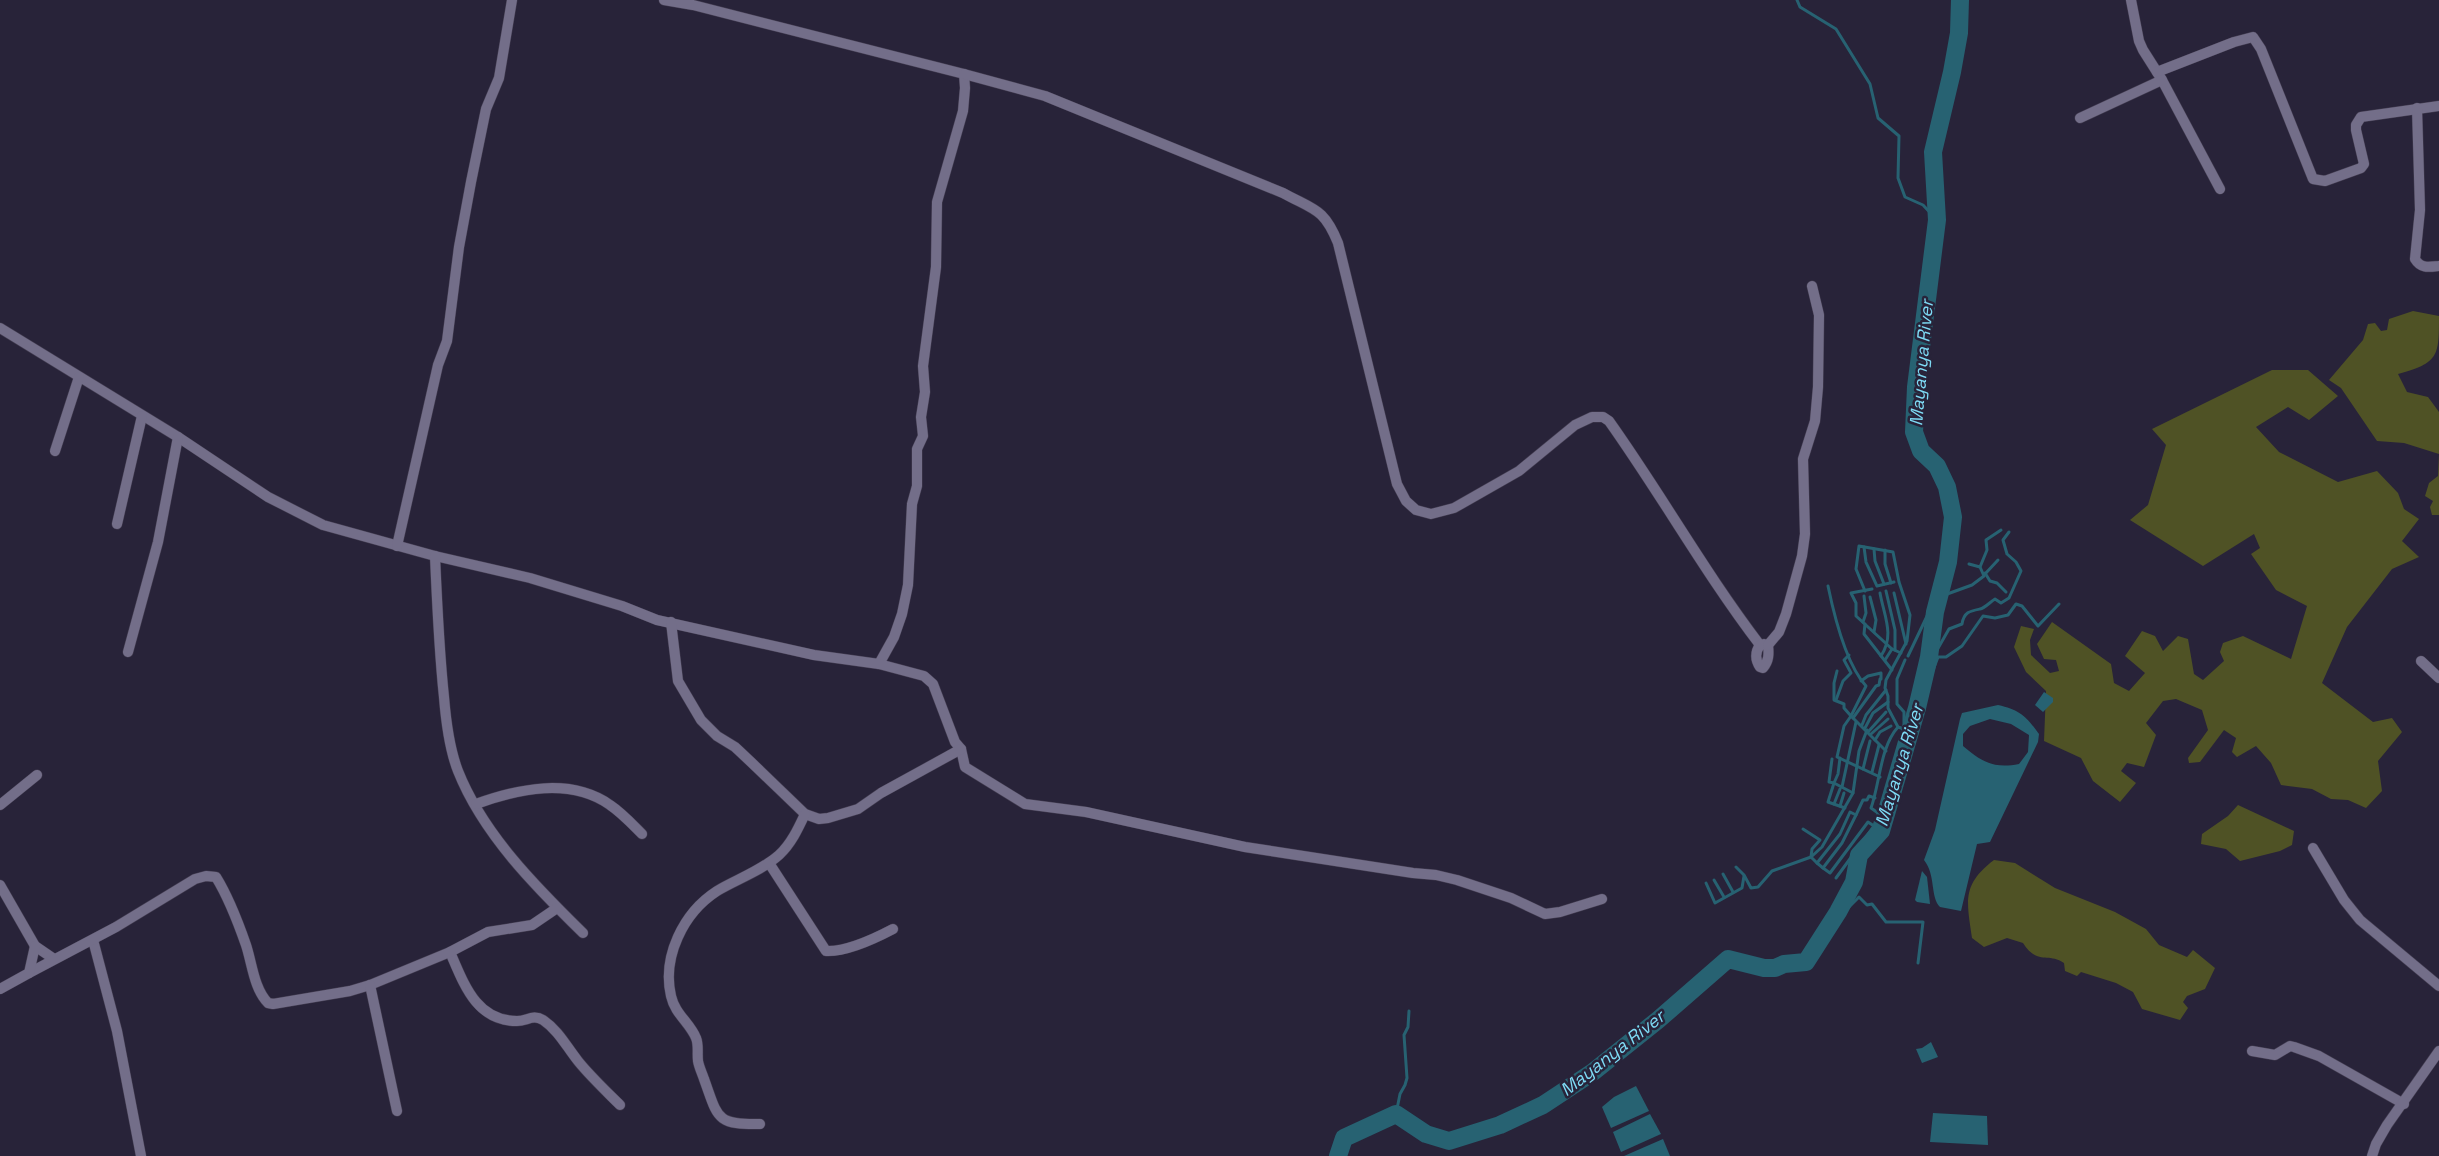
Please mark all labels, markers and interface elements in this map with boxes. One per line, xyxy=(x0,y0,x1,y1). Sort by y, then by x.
water label: Mayanya River xyxy=(1904,297,1938,427)
water label: Mayanya River xyxy=(1870,699,1929,829)
water label: Mayanya River xyxy=(1555,1004,1671,1101)

